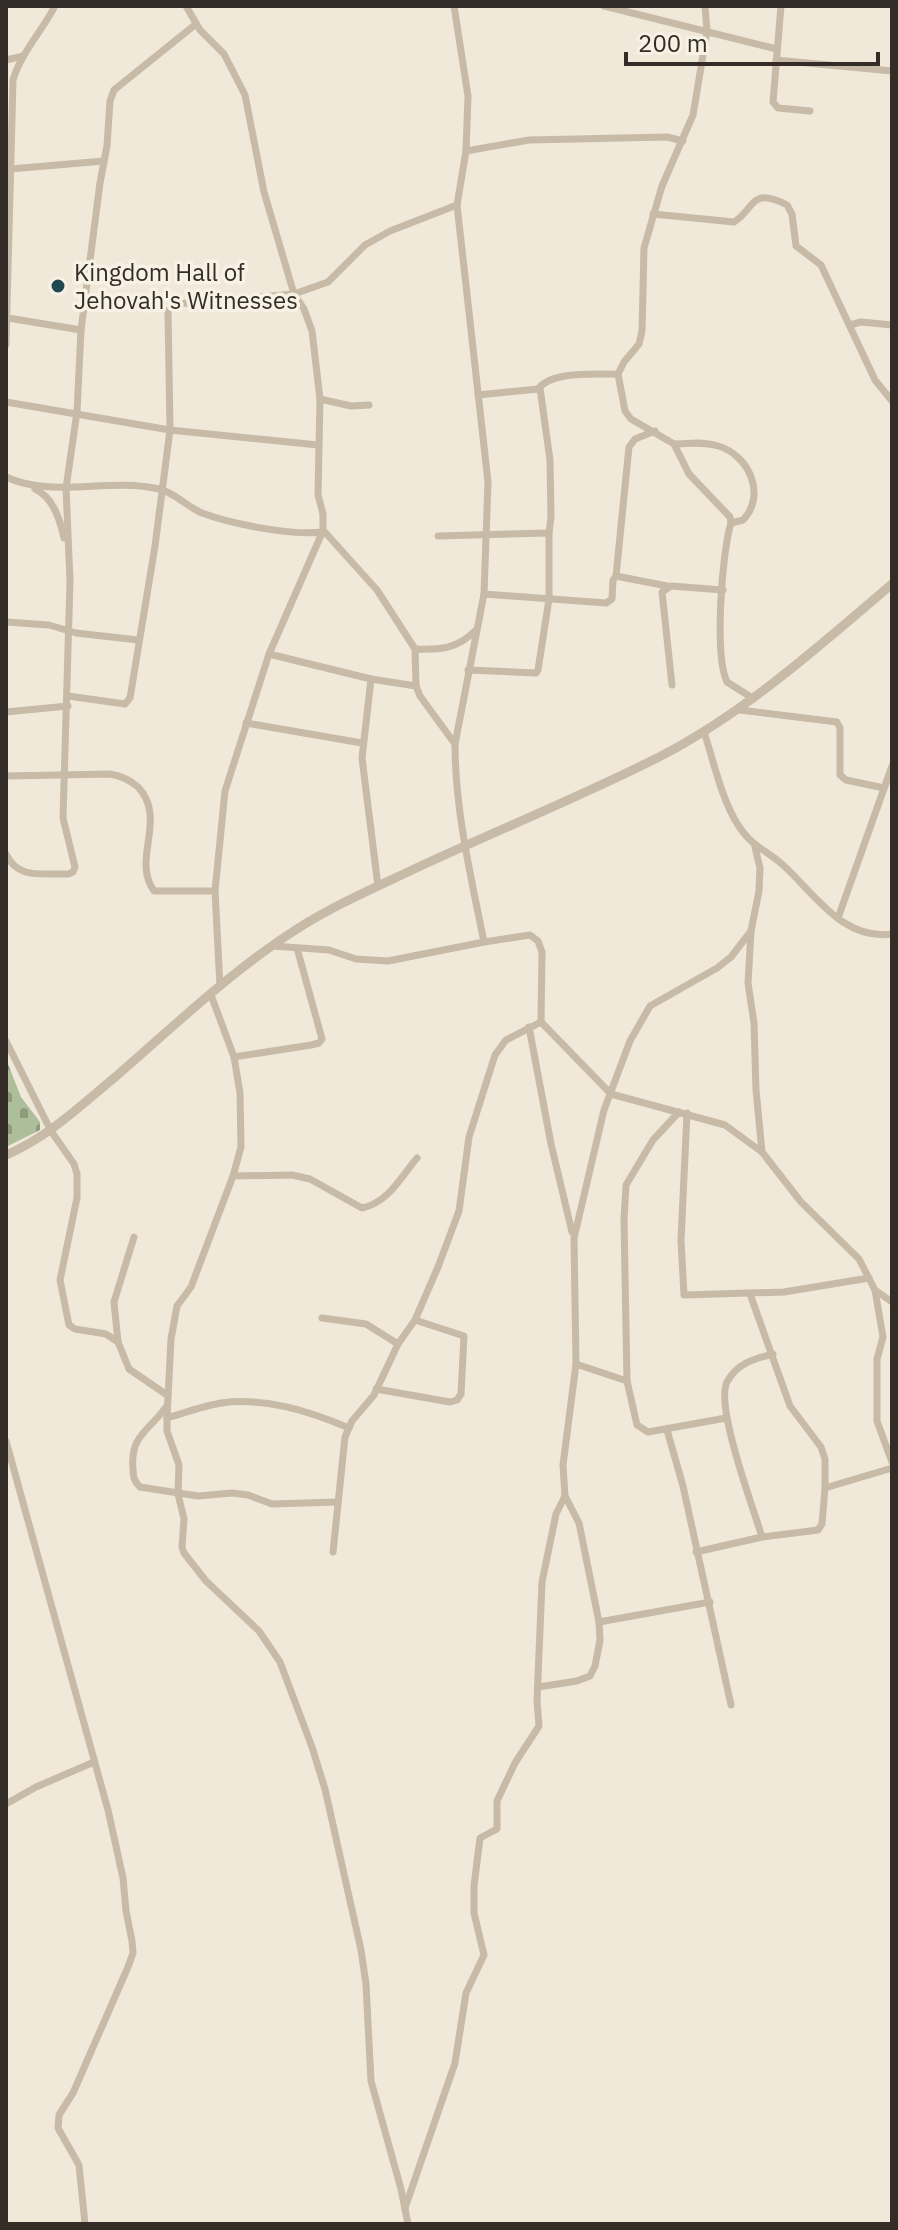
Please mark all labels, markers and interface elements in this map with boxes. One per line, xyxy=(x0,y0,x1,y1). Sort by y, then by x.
scale bar xyxy=(626,16,878,66)
text: 200 m xyxy=(638,27,708,59)
place label: Kingdom Hall of Jehovah's Witnesses xyxy=(74,256,298,316)
marker: Kingdom Hall of Jehovah's Witnesses xyxy=(49,277,67,295)

